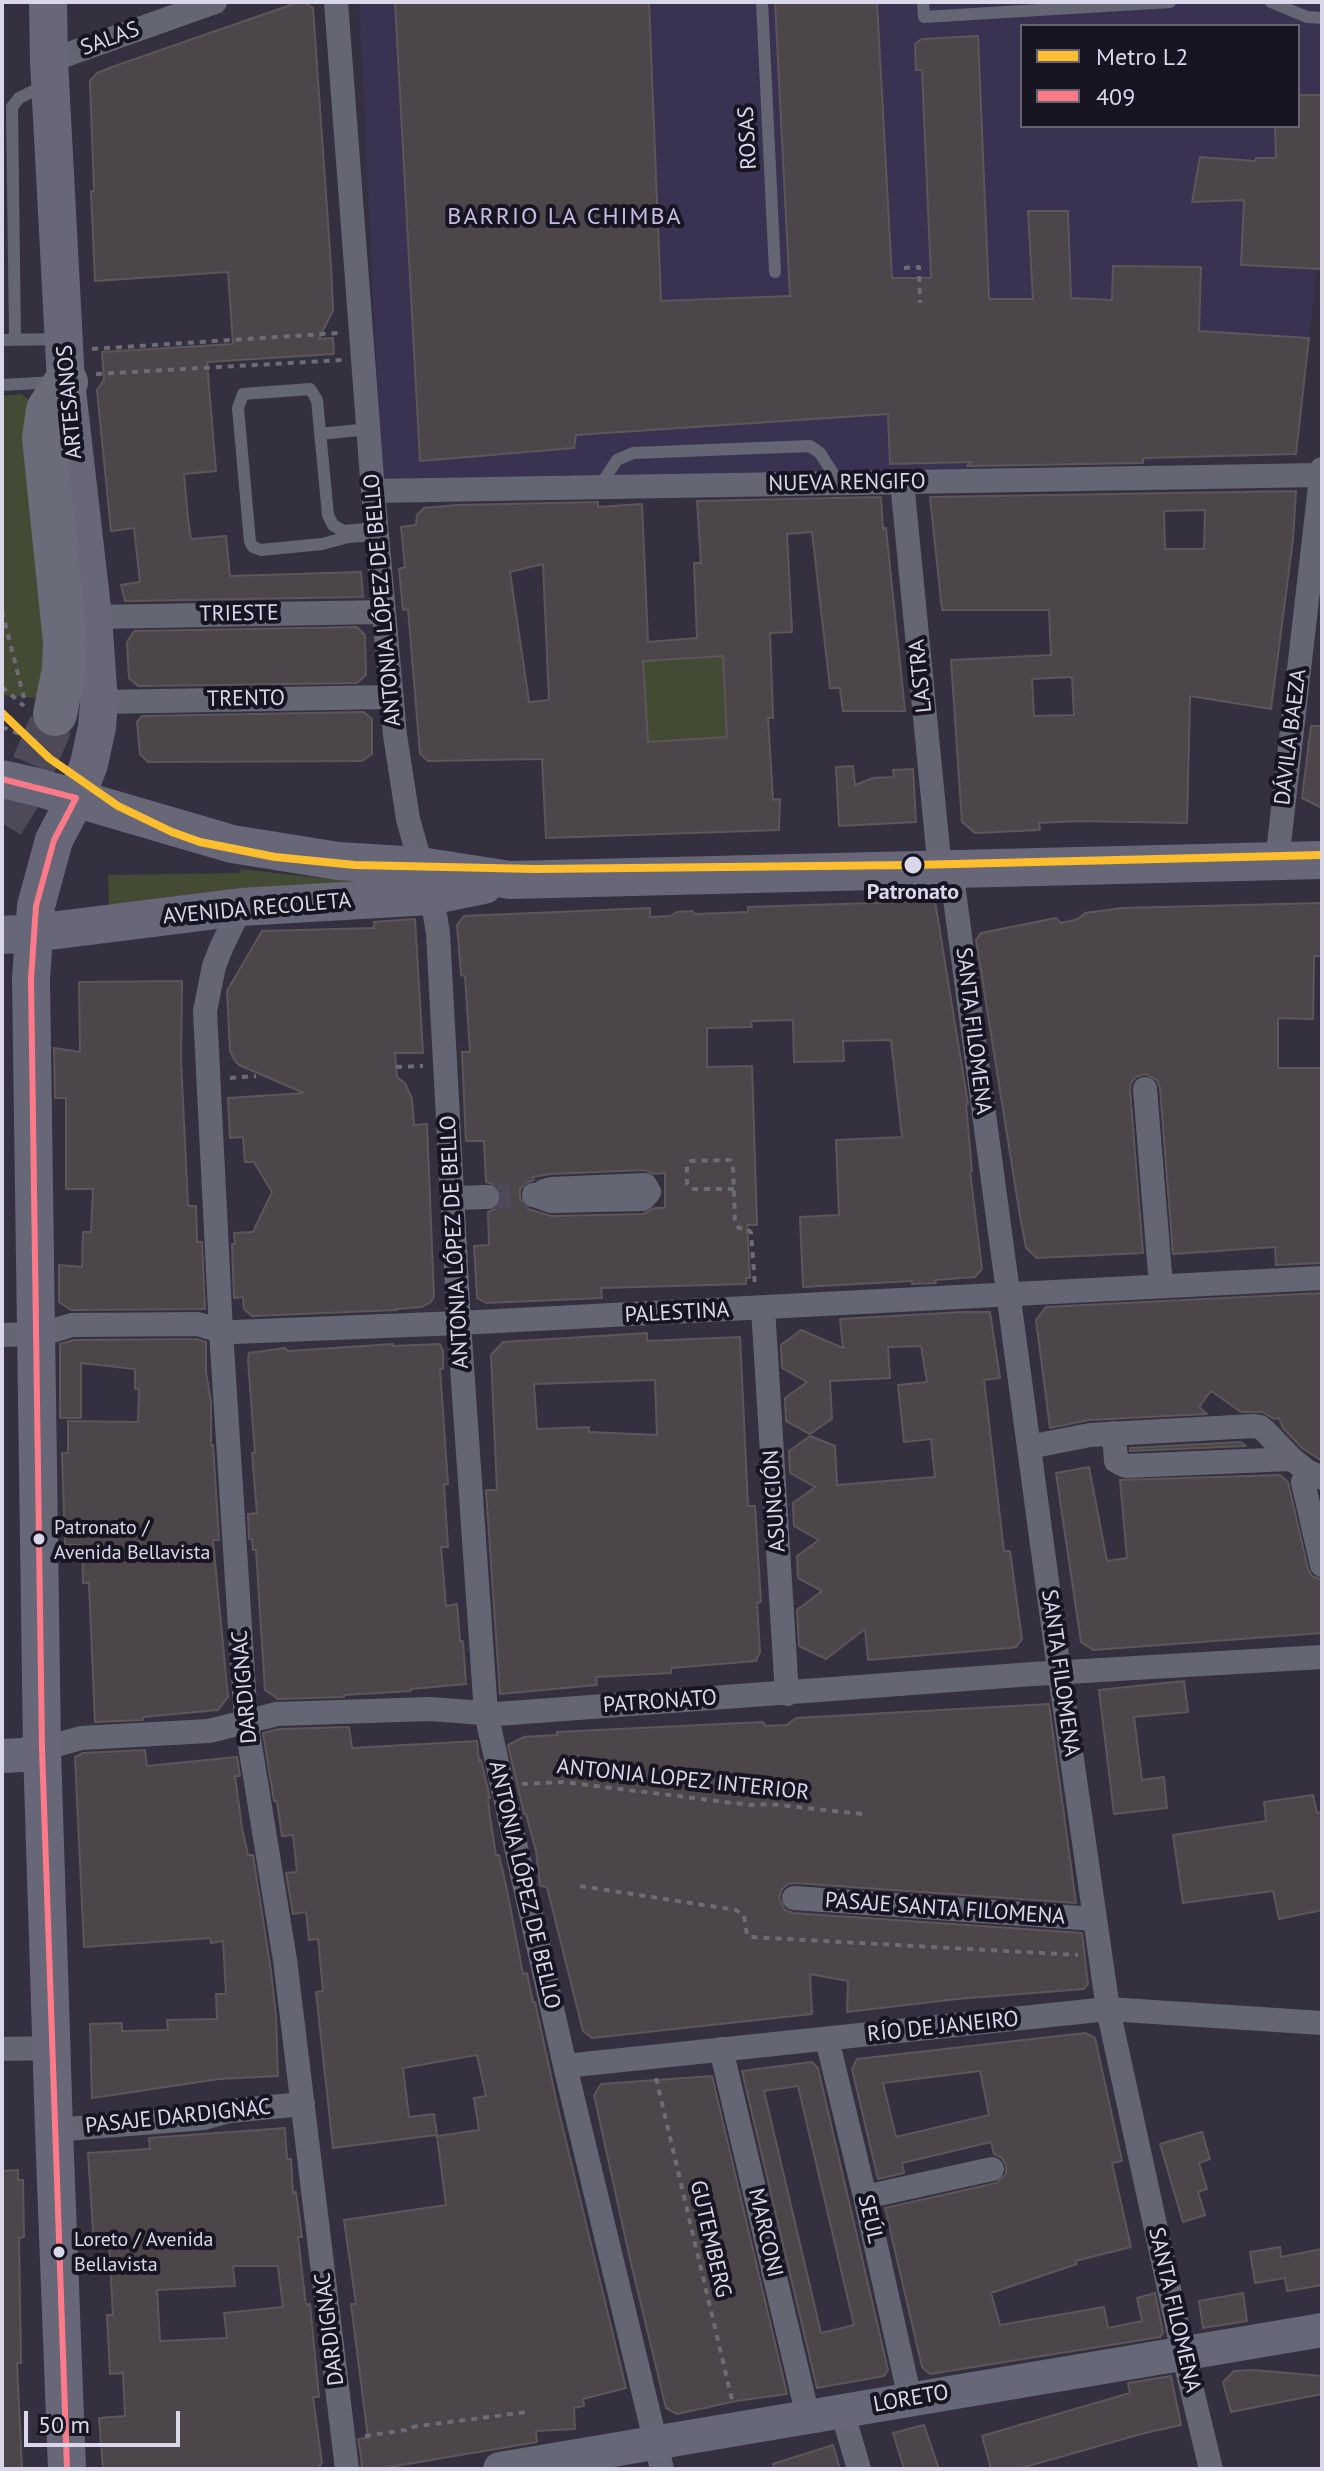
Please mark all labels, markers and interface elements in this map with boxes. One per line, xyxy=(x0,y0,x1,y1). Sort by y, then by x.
street label: SALAS xyxy=(77,16,143,62)
legend xyxy=(1020,24,1300,128)
text: Metro L2 xyxy=(1096,41,1188,72)
text: 409 xyxy=(1096,81,1135,112)
street label: ROSAS xyxy=(733,106,763,170)
district label: BARRIO LA CHIMBA xyxy=(447,203,683,231)
street label: ARTESANOS xyxy=(52,344,88,460)
street label: NUEVA RENGIFO xyxy=(768,468,926,498)
street label: ANTONIA LÓPEZ DE BELLO xyxy=(359,472,407,728)
street label: TRIESTE xyxy=(199,600,279,628)
street label: LASTRA xyxy=(904,638,938,714)
street label: DÁVILA BAEZA xyxy=(1270,667,1312,807)
street label: TRENTO xyxy=(207,685,285,713)
marker: Patronato xyxy=(902,854,924,876)
place label: Patronato xyxy=(867,880,959,906)
street label: AVENIDA RECOLETA xyxy=(162,888,352,930)
street label: SANTA FILOMENA xyxy=(950,946,996,1116)
street label: ANTONIA LÓPEZ DE BELLO xyxy=(435,1115,475,1369)
street label: PALESTINA xyxy=(624,1297,730,1329)
street label: ASUNCIÓN xyxy=(758,1449,792,1553)
place label: Patronato / Avenida Bellavista xyxy=(54,1516,210,1563)
marker: Patronato / Avenida Bellavista xyxy=(31,1531,47,1547)
street label: SANTA FILOMENA xyxy=(1035,1588,1085,1758)
street label: DARDIGNAC xyxy=(227,1629,263,1745)
street label: PATRONATO xyxy=(602,1685,718,1719)
street label: ANTONIA LOPEZ INTERIOR xyxy=(556,1754,810,1806)
street label: ANTONIA LÓPEZ DE BELLO xyxy=(483,1758,565,2012)
street label: PASAJE SANTA FILOMENA xyxy=(824,1887,1066,1931)
street label: RÍO DE JANEIRO xyxy=(866,2006,1020,2048)
street label: PASAJE DARDIGNAC xyxy=(84,2094,272,2140)
street label: GUTEMBERG xyxy=(684,2178,736,2300)
street label: MARCONI xyxy=(742,2186,788,2280)
street label: SEÚL xyxy=(852,2192,888,2246)
street label: SANTA FILOMENA xyxy=(1142,2225,1206,2395)
place label: Loreto / Avenida Bellavista xyxy=(74,2228,213,2275)
marker: Loreto / Avenida Bellavista xyxy=(51,2244,67,2260)
street label: DARDIGNAC xyxy=(310,2271,350,2387)
street label: LORETO xyxy=(871,2379,951,2419)
scale bar xyxy=(28,2395,184,2445)
text: 50 m xyxy=(38,2409,90,2440)

